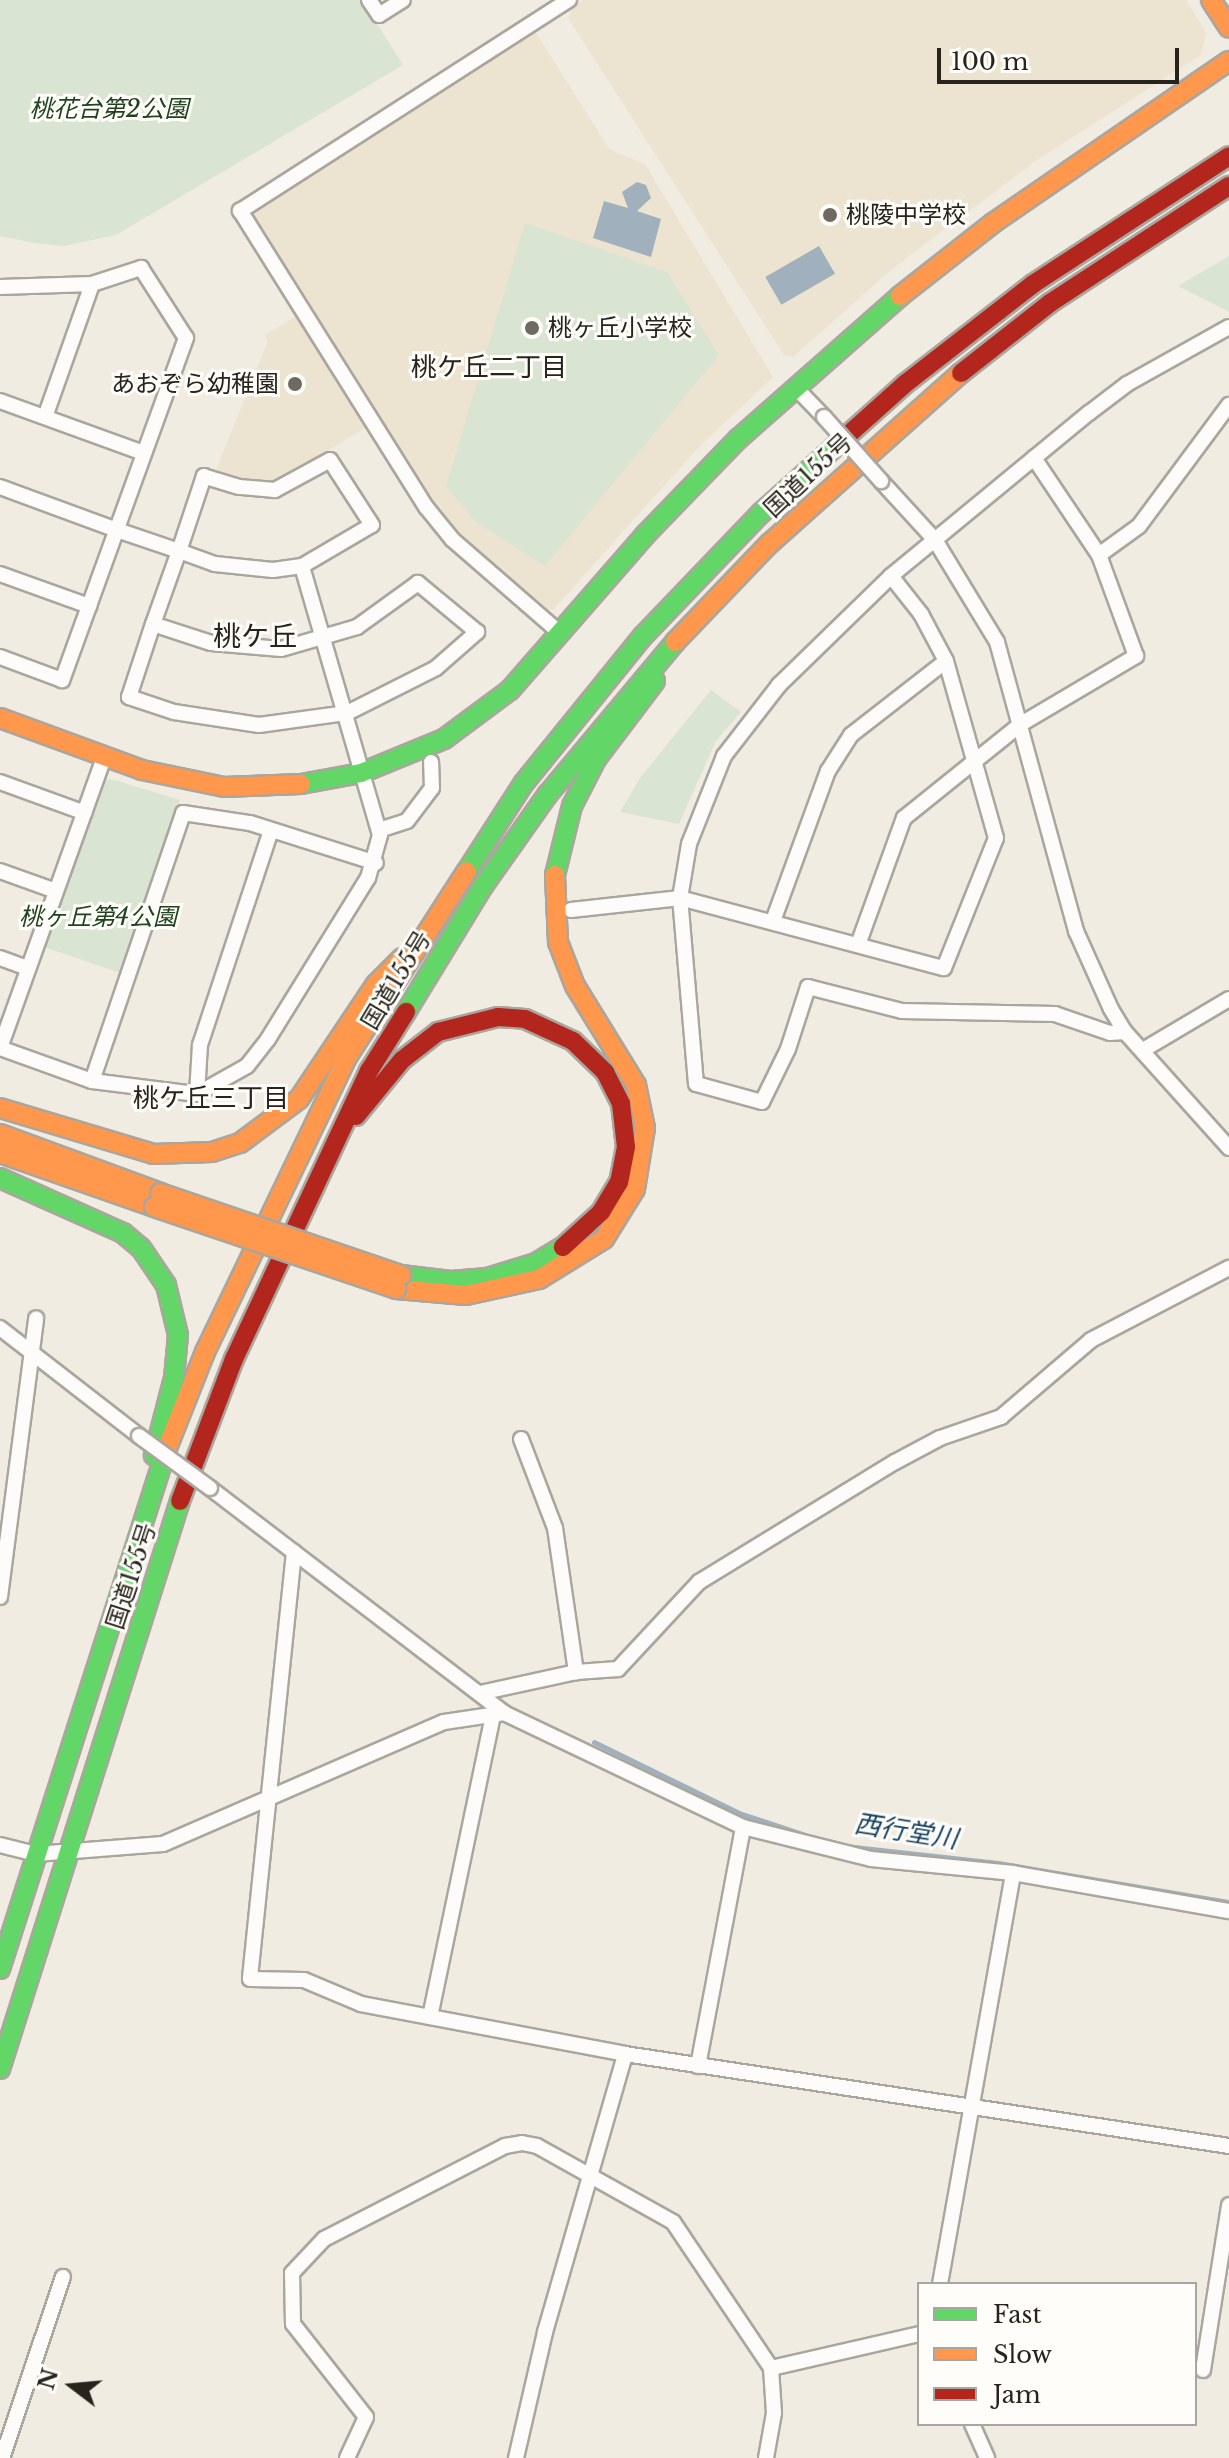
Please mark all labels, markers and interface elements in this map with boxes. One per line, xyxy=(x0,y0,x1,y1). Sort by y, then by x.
scale bar xyxy=(941,32,1183,82)
text: 100 m xyxy=(951,47,1029,76)
park label: 桃花台第2公園 xyxy=(30,95,188,123)
place label: 桃陵中学校 xyxy=(846,201,966,229)
marker: 桃陵中学校 xyxy=(821,206,839,224)
place label: 桃ヶ丘小学校 xyxy=(548,314,692,342)
marker: 桃ヶ丘小学校 xyxy=(523,319,541,337)
district label: 桃ケ丘二丁目 xyxy=(411,352,567,384)
place label: あおぞら幼稚園 xyxy=(111,370,279,398)
marker: あおぞら幼稚園 xyxy=(286,375,304,393)
street label: 国道155号 xyxy=(758,427,858,523)
district label: 桃ケ丘 xyxy=(213,620,297,654)
park label: 桃ヶ丘第4公園 xyxy=(19,903,177,931)
street label: 国道155号 xyxy=(355,925,437,1035)
district label: 桃ケ丘三丁目 xyxy=(133,1083,289,1115)
street label: 国道155号 xyxy=(100,1519,162,1633)
water label: 西行堂川 xyxy=(852,1808,960,1856)
legend xyxy=(917,2282,1197,2426)
text: Fast xyxy=(993,2300,1041,2329)
text: Slow xyxy=(993,2340,1052,2369)
north arrow xyxy=(32,2346,112,2426)
text: N xyxy=(33,2366,64,2393)
text: Jam xyxy=(993,2380,1041,2409)

